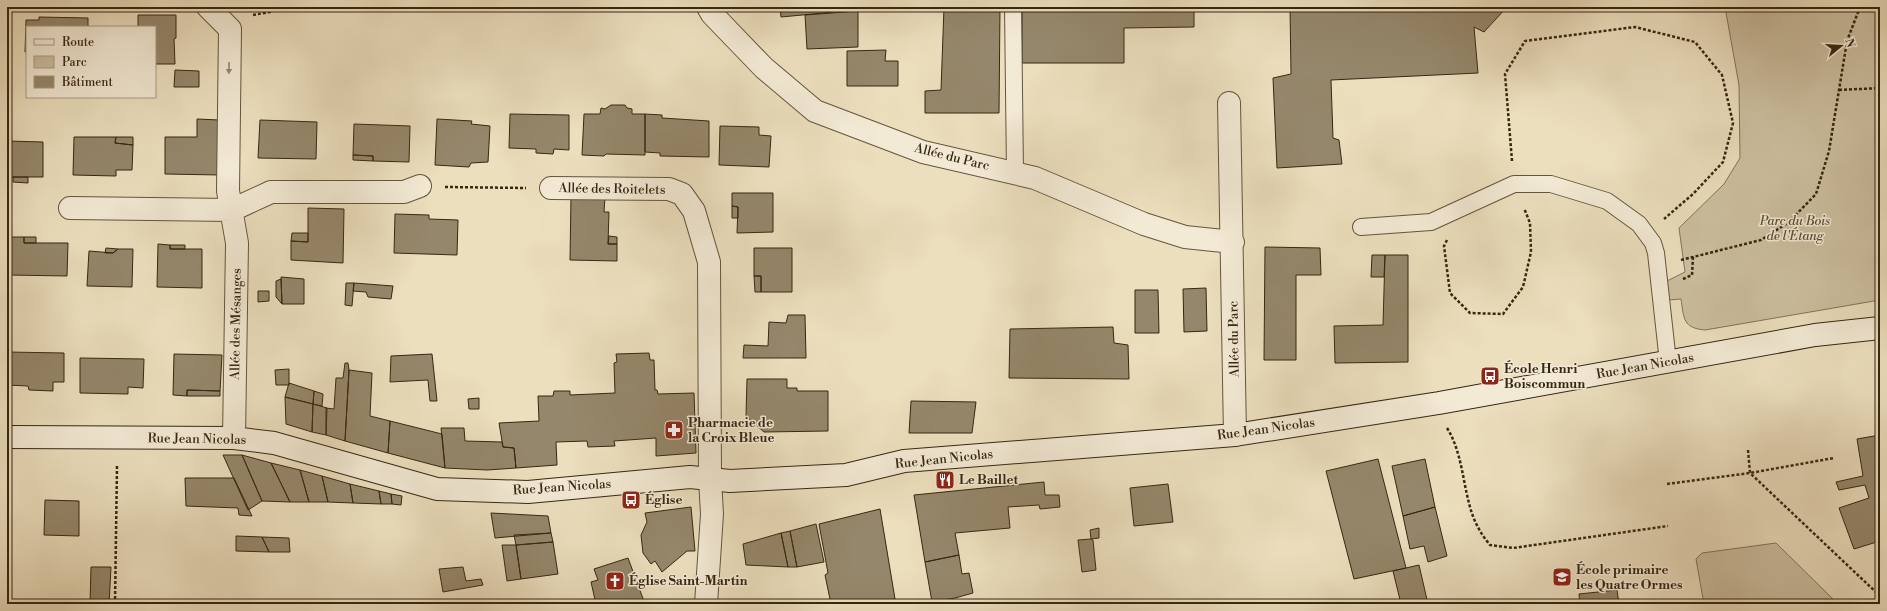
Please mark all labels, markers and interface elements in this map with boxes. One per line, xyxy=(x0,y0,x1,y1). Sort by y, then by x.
legend xyxy=(26,26,156,98)
north arrow xyxy=(1821,26,1861,66)
text: Route xyxy=(62,35,94,50)
text: N xyxy=(1842,37,1858,50)
text: Parc xyxy=(62,55,87,70)
one-way arrow xyxy=(226,62,232,75)
text: Bâtiment xyxy=(61,75,113,90)
street label: Allée du Parc xyxy=(912,140,992,174)
street label: Allée des Roitelets xyxy=(557,180,666,198)
park label: Parc du Bois de l'Étang xyxy=(1759,213,1830,244)
street label: Allée des Mésanges xyxy=(227,268,245,381)
street label: Allée du Parc xyxy=(1225,300,1243,378)
street label: Rue Jean Nicolas xyxy=(1595,349,1695,382)
place label: École Henri Boiscommun xyxy=(1504,360,1585,392)
bus stop icon: École Henri Boiscommun xyxy=(1479,365,1501,387)
street label: Rue Jean Nicolas xyxy=(1216,414,1316,444)
place label: Pharmacie de la Croix Bleue xyxy=(688,415,774,446)
pharmacy icon: Pharmacie de la Croix Bleue xyxy=(663,419,685,441)
street label: Rue Jean Nicolas xyxy=(148,430,247,448)
street label: Rue Jean Nicolas xyxy=(894,446,994,472)
restaurant icon: Le Baillet xyxy=(934,469,956,491)
place label: Le Baillet xyxy=(959,472,1018,488)
street label: Rue Jean Nicolas xyxy=(512,476,612,498)
bus stop icon: Église xyxy=(620,489,642,511)
place label: Église xyxy=(645,491,682,508)
place label: École primaire les Quatre Ormes xyxy=(1576,561,1683,593)
school or university icon: École primaire les Quatre Ormes xyxy=(1551,566,1573,588)
church icon: Église Saint-Martin xyxy=(604,570,626,592)
place label: Église Saint-Martin xyxy=(629,572,747,589)

